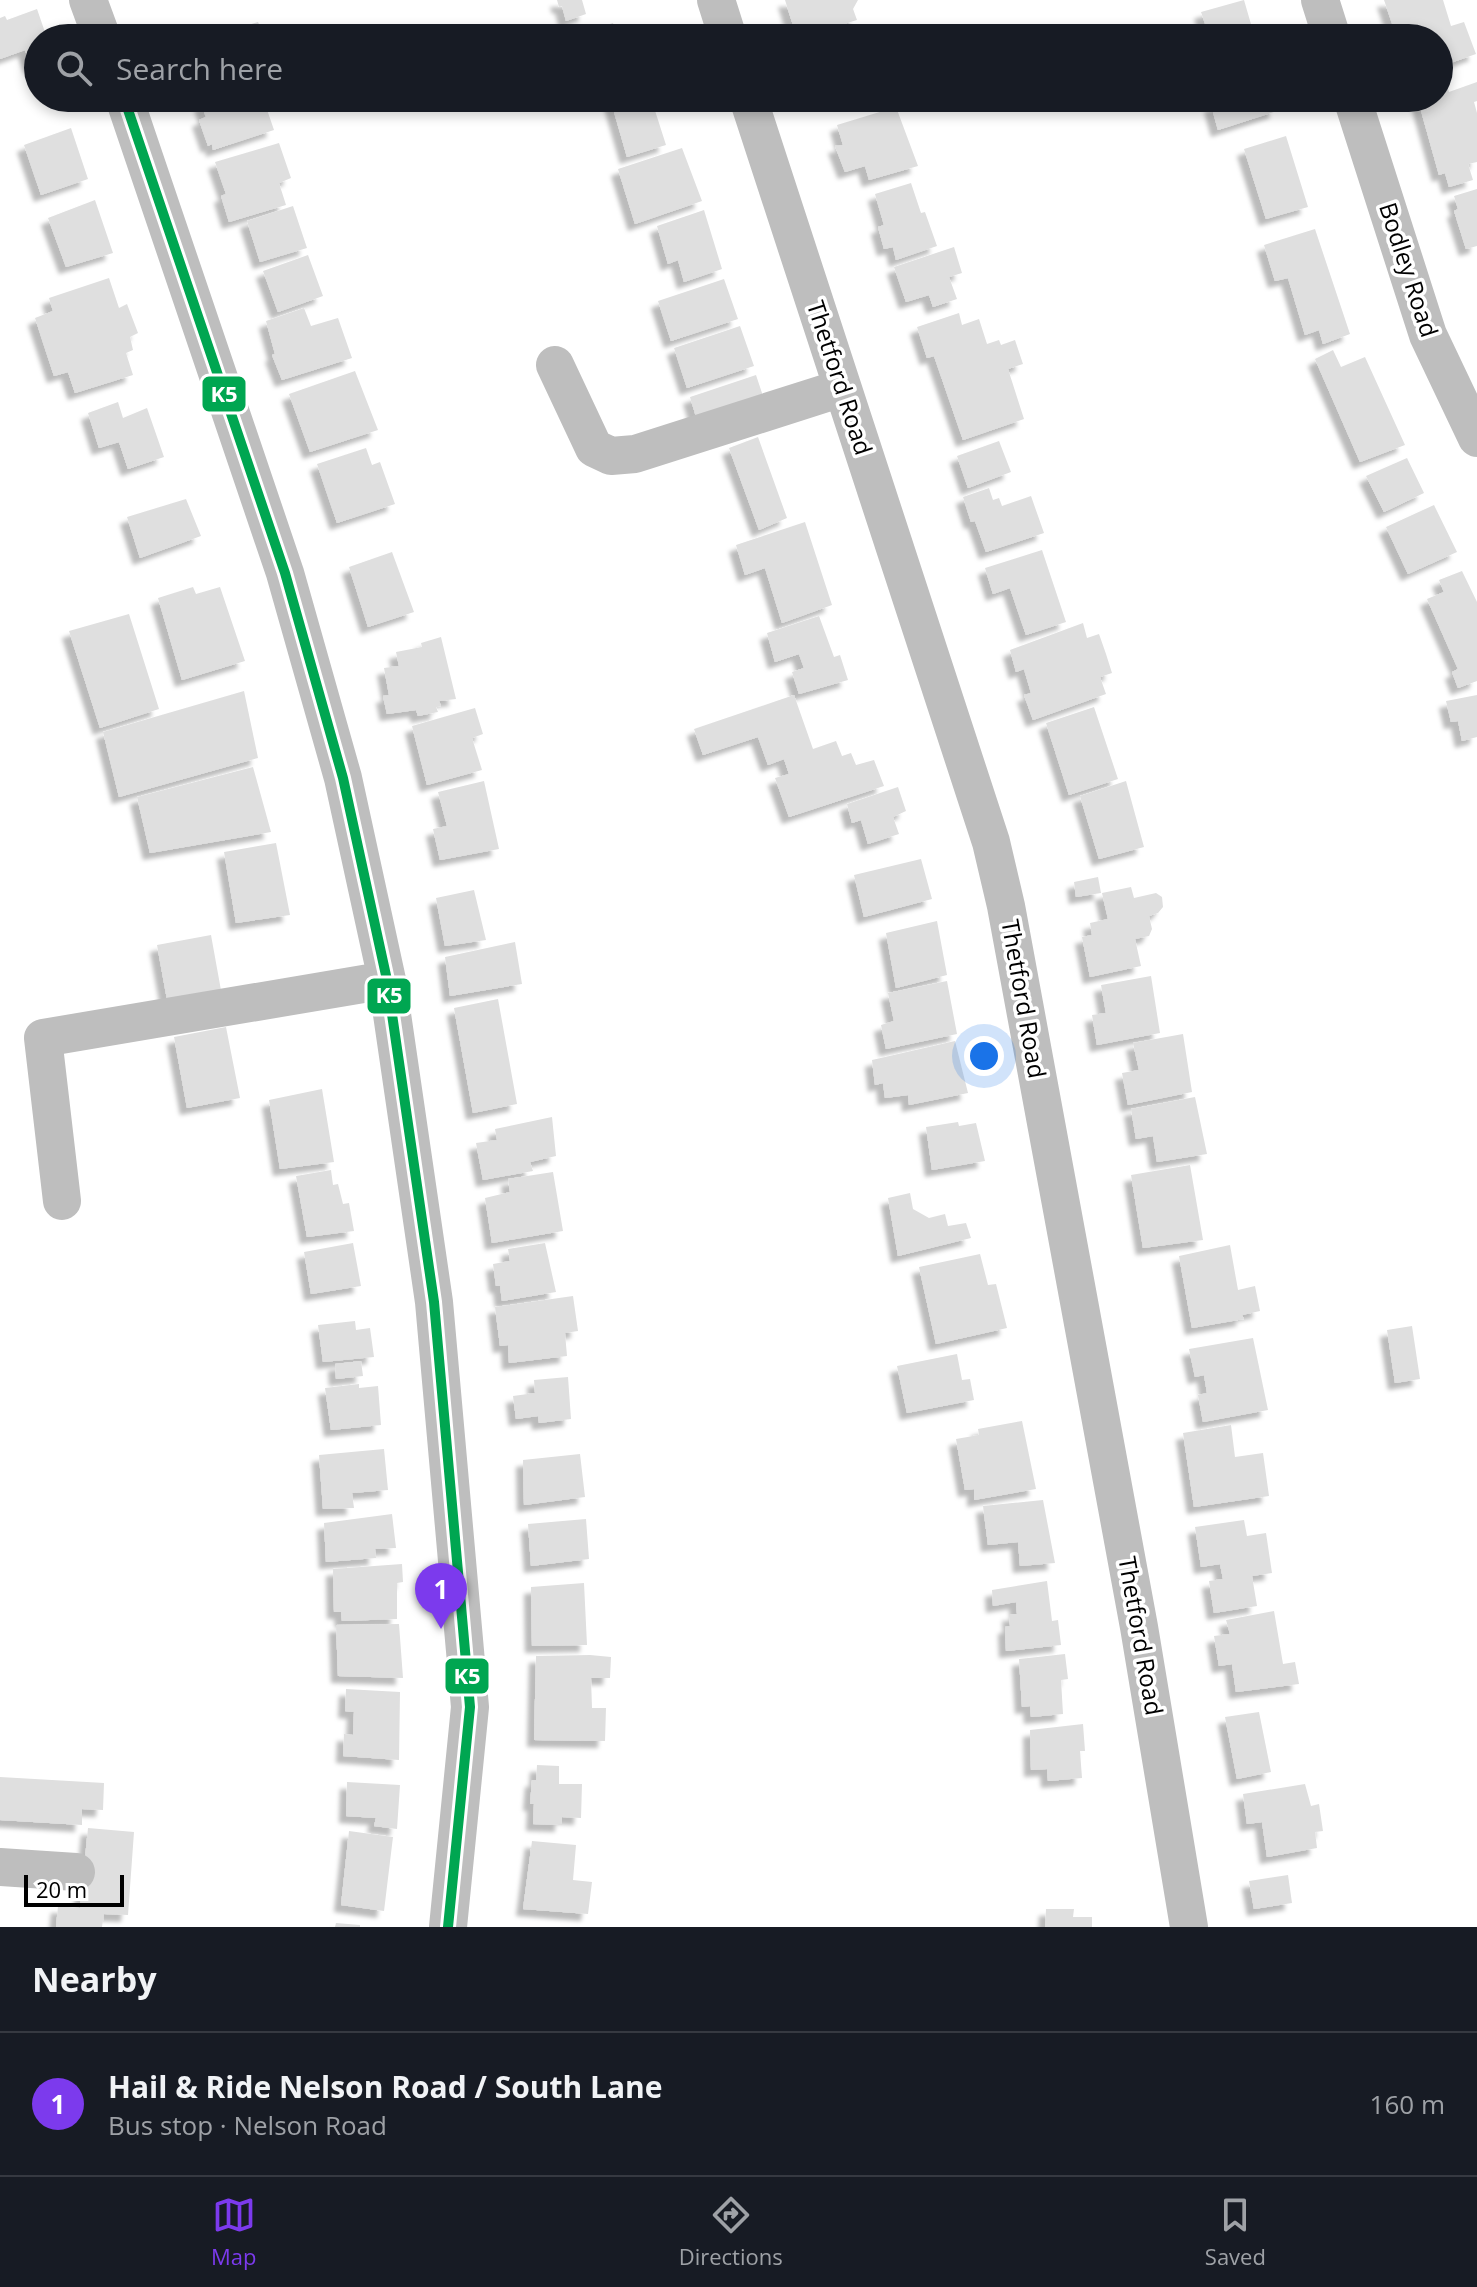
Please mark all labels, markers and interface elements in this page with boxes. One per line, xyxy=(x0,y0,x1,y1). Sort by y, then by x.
search box xyxy=(24,24,1453,112)
icon: search xyxy=(52,46,96,90)
text: Search here xyxy=(116,48,283,89)
street label: Bodley Road xyxy=(1372,198,1447,341)
street label: Thetford Road xyxy=(800,296,881,459)
line badge: K5 xyxy=(201,375,247,413)
text: K5 xyxy=(210,378,238,408)
street label: Thetford Road xyxy=(994,917,1055,1081)
line badge: K5 xyxy=(366,977,412,1015)
text: K5 xyxy=(375,979,403,1009)
your location xyxy=(964,1036,1004,1076)
street label: Thetford Road xyxy=(1111,1554,1172,1718)
pin: 1 xyxy=(415,1563,467,1629)
line badge: K5 xyxy=(444,1657,490,1695)
text: K5 xyxy=(453,1660,481,1690)
scale bar xyxy=(24,1871,124,1907)
text: 20 m xyxy=(36,1874,87,1904)
text: Nearby xyxy=(32,1956,157,2002)
text: Hail & Ride Nelson Road / South Lane xyxy=(108,2066,663,2107)
text: 1 xyxy=(51,2086,65,2122)
text: 160 m xyxy=(1370,2086,1445,2122)
text: Bus stop · Nelson Road xyxy=(108,2107,387,2143)
tab: Map xyxy=(211,2193,257,2271)
tab: Directions xyxy=(679,2193,783,2271)
tab: Saved xyxy=(1205,2193,1266,2271)

